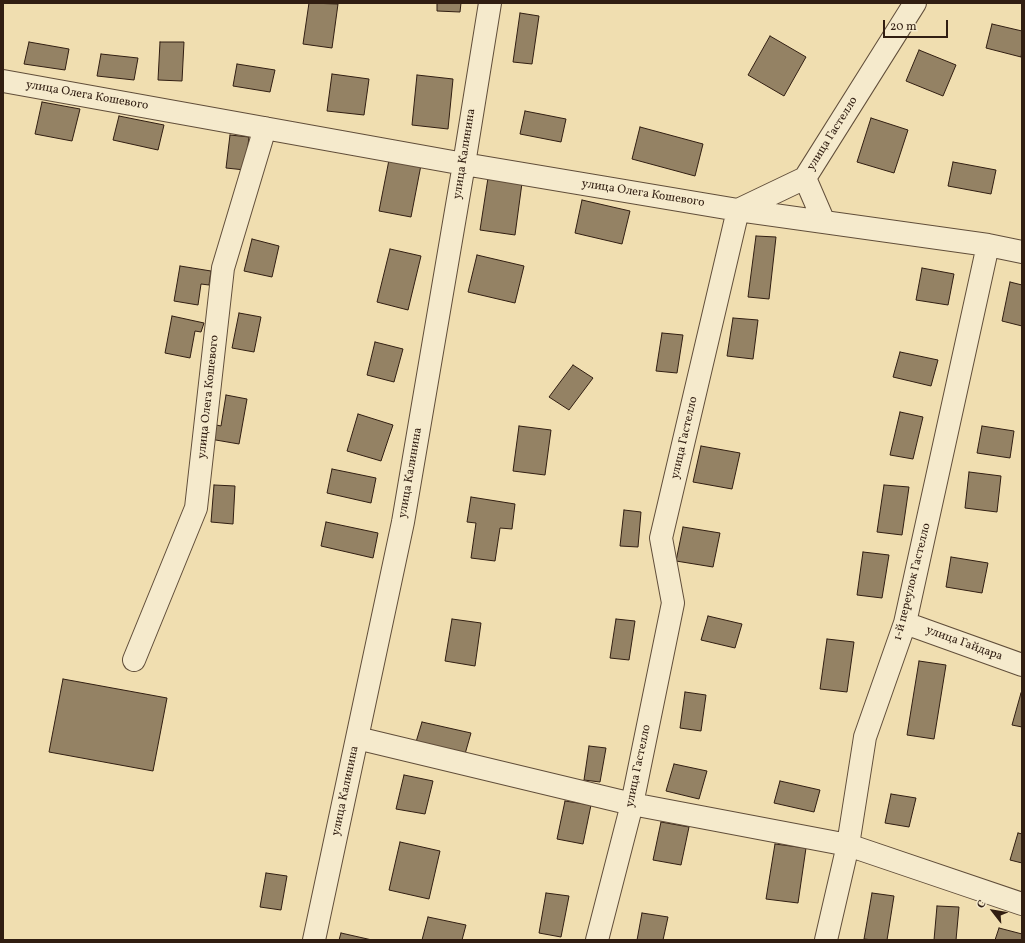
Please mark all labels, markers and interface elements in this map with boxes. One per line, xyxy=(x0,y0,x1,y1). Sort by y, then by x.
scale bar xyxy=(885,12,950,38)
text: 20 m xyxy=(890,19,917,35)
street label: улица Олега Кошевого xyxy=(25,78,149,114)
street label: улица Гастелло xyxy=(805,94,861,174)
street label: улица Калинина xyxy=(451,108,479,200)
street label: улица Олега Кошевого xyxy=(581,177,705,211)
street label: улица Олега Кошевого xyxy=(195,335,223,459)
street label: улица Гастелло xyxy=(668,395,702,481)
street label: улица Калинина xyxy=(396,427,426,519)
street label: 1-й переулок Гастелло xyxy=(891,522,935,642)
street label: улица Гайдара xyxy=(924,623,1004,665)
street label: улица Гастелло xyxy=(623,723,655,809)
street label: улица Калинина xyxy=(329,745,363,837)
north arrow xyxy=(973,891,1013,931)
text: С xyxy=(974,898,991,911)

